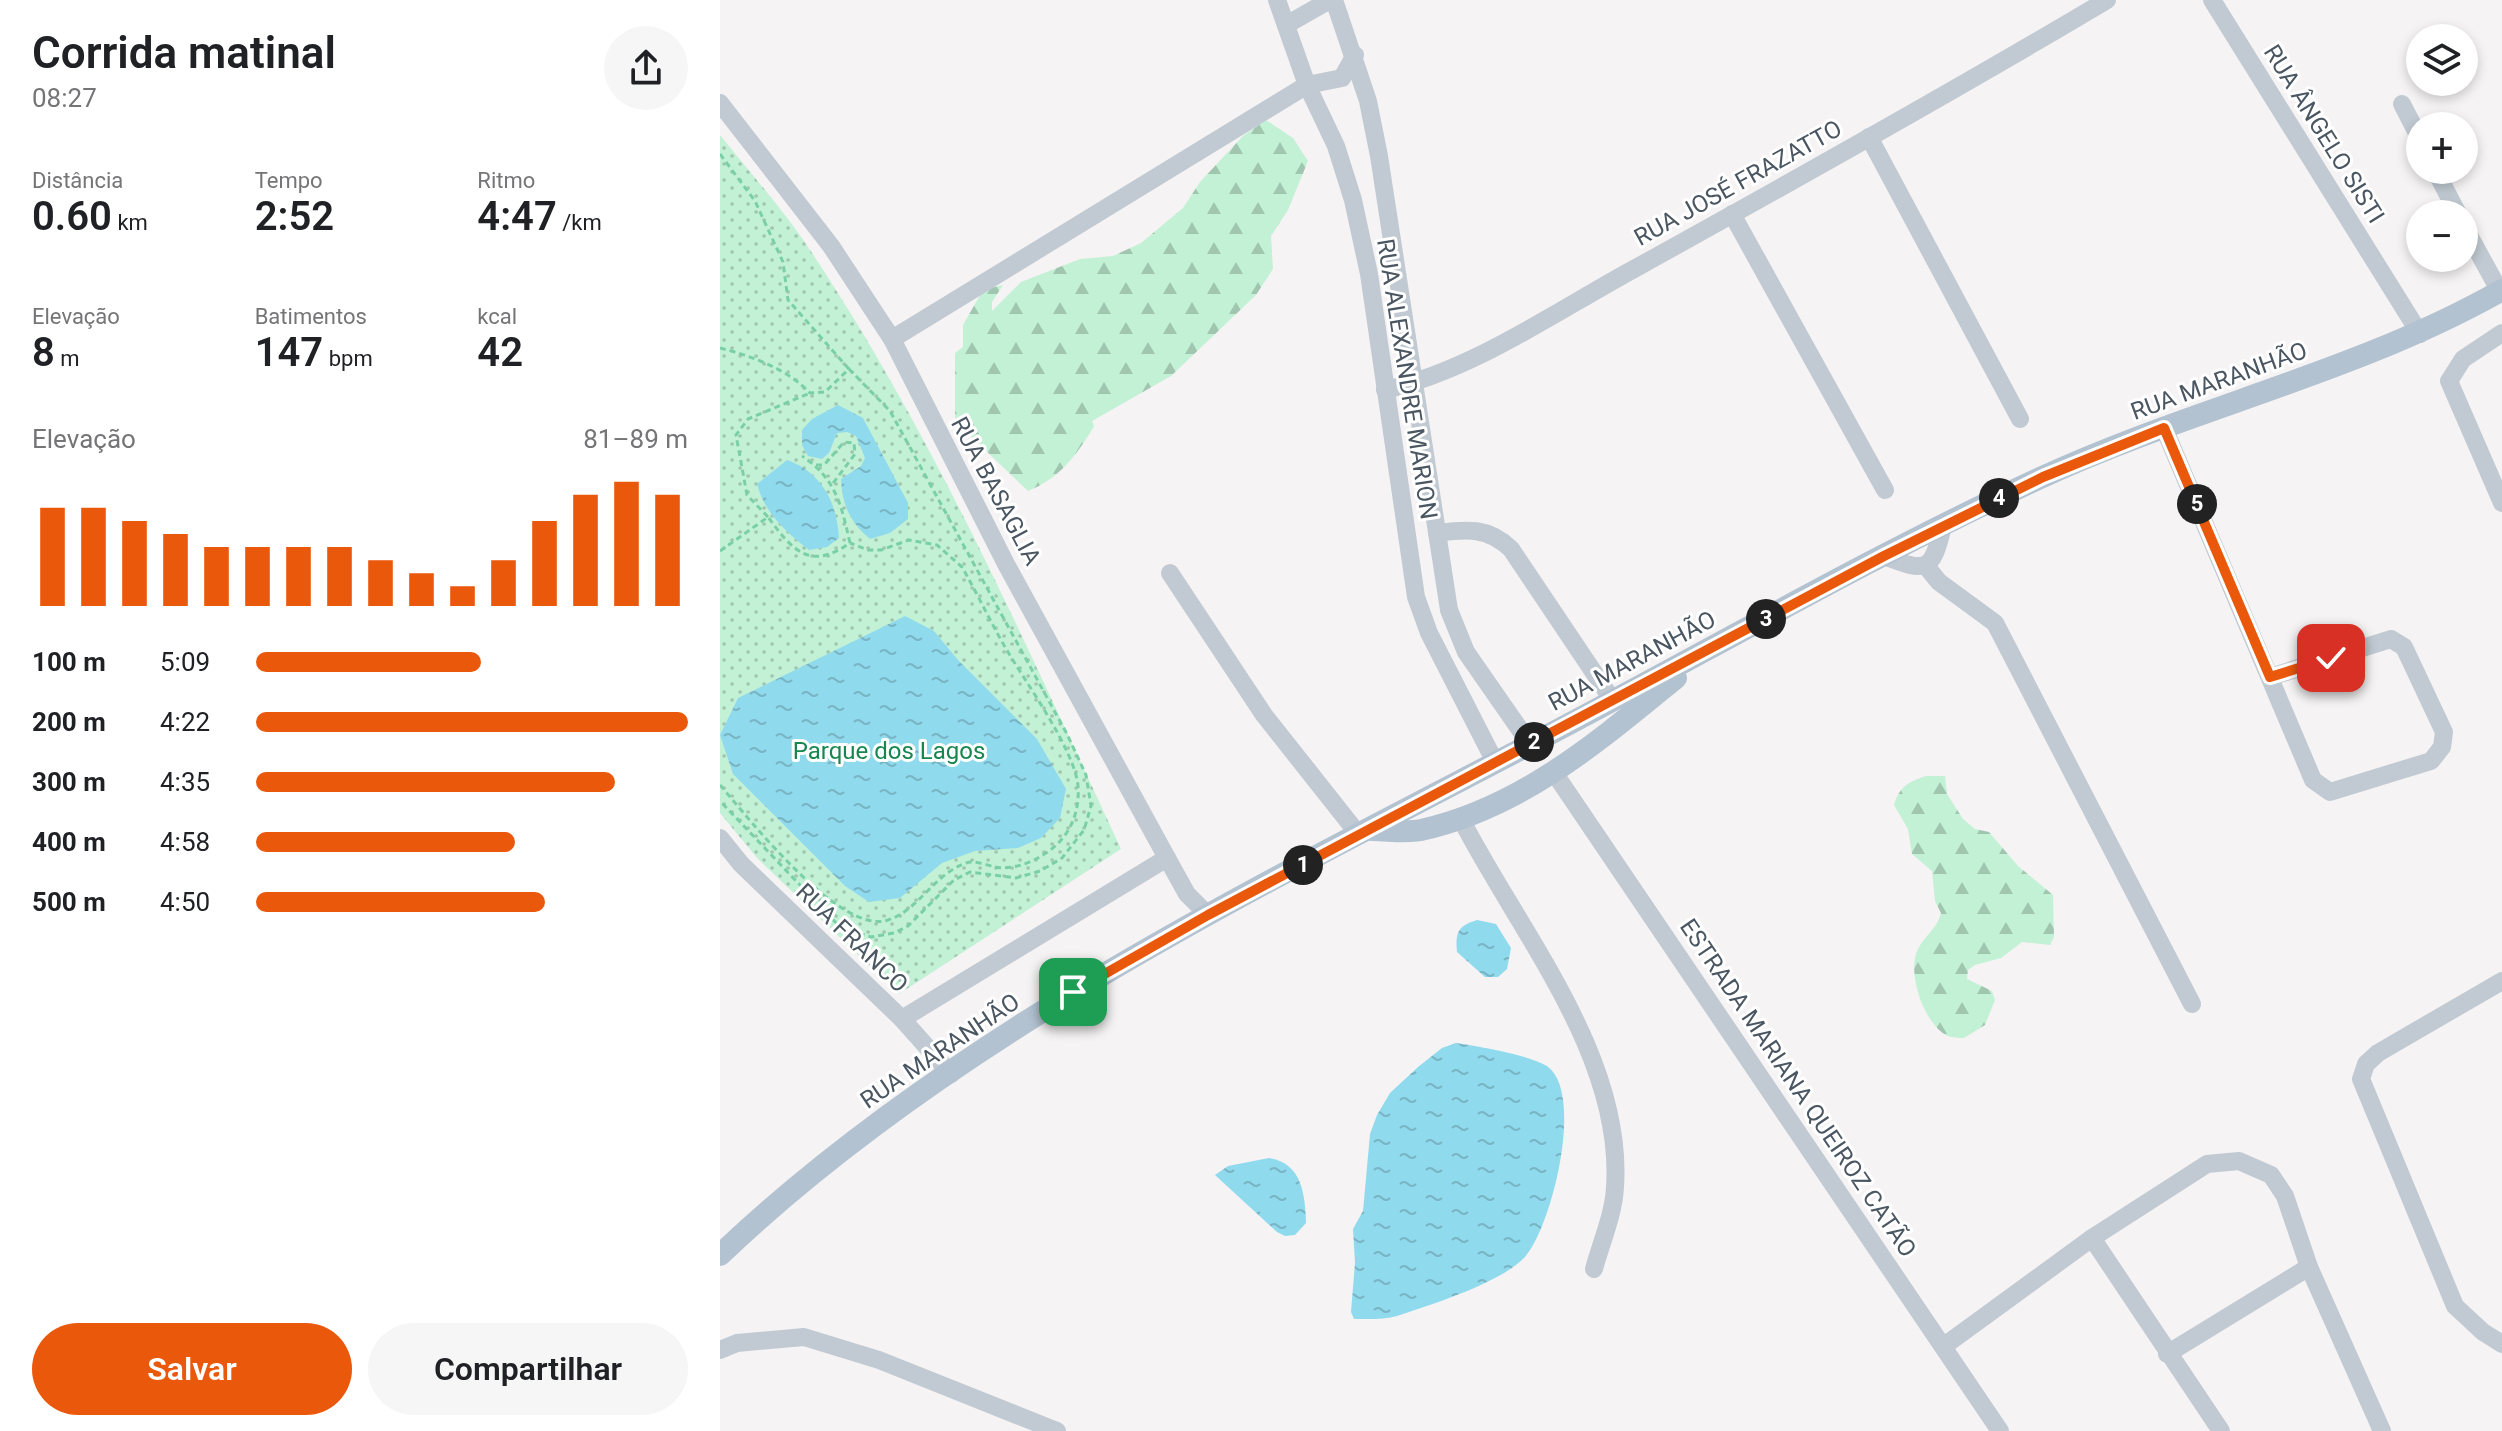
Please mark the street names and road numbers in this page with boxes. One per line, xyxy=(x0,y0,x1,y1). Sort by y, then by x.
street label: RUA ÂNGELO SISTI xyxy=(2258,40,2390,228)
street label: RUA JOSÉ FRAZATTO xyxy=(1629,114,1847,252)
street label: RUA ALEXANDRE MARION xyxy=(1371,237,1443,521)
street label: RUA MARANHÃO xyxy=(2127,336,2311,426)
street label: RUA BASAGLIA xyxy=(945,412,1047,570)
street label: RUA MARANHÃO xyxy=(1544,605,1720,717)
street label: RUA FRANCO xyxy=(790,878,914,998)
street label: ESTRADA MARIANA QUEIROZ CATÃO xyxy=(1674,914,1922,1262)
street label: RUA MARANHÃO xyxy=(855,988,1025,1114)

